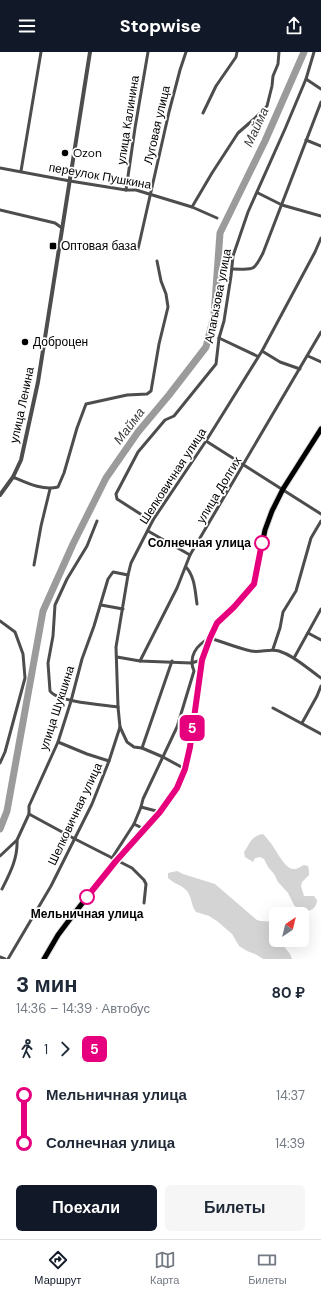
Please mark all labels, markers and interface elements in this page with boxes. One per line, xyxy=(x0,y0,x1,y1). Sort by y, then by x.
text: Stopwise xyxy=(120,14,201,38)
icon: menu xyxy=(16,15,38,37)
icon: share xyxy=(283,15,305,37)
street label: улица Калинина xyxy=(113,74,143,166)
street label: Луговая улица xyxy=(140,84,174,166)
water label: Майма xyxy=(240,105,272,149)
place label: Ozon xyxy=(73,145,102,161)
marker: Ozon xyxy=(60,148,70,158)
street label: переулок Пушкина xyxy=(47,159,153,193)
place label: Оптовая база xyxy=(61,238,137,254)
marker: Оптовая база xyxy=(48,241,58,251)
street label: Алагызова улица xyxy=(201,247,235,345)
place label: Доброцен xyxy=(33,334,88,350)
marker: Доброцен xyxy=(20,337,30,347)
street label: улица Ленина xyxy=(6,365,38,445)
water label: Майма xyxy=(110,404,148,448)
street label: Шелковичная улица xyxy=(136,425,210,527)
street label: улица Долгих xyxy=(193,454,245,526)
place label: Солнечная улица xyxy=(148,535,251,551)
marker: Солнечная улица xyxy=(254,535,270,551)
street label: улица Шукшина xyxy=(36,663,78,752)
line badge: 5 xyxy=(179,715,205,741)
text: 5 xyxy=(188,719,196,737)
street label: Шелковичная улица xyxy=(44,760,106,868)
marker: Мельничная улица xyxy=(79,889,95,905)
place label: Мельничная улица xyxy=(31,906,144,922)
north arrow xyxy=(269,907,309,947)
map controls xyxy=(269,907,309,947)
text: 3 мин xyxy=(16,970,77,999)
text: 80 ₽ xyxy=(272,983,305,1003)
text: 14:36 – 14:39 · Автобус xyxy=(16,1000,150,1017)
icon: walk xyxy=(16,1038,38,1060)
icon: forward xyxy=(54,1038,76,1060)
text: 5 xyxy=(90,1040,99,1058)
text: 1 xyxy=(44,1041,48,1058)
text: Мельничная улица xyxy=(46,1085,187,1105)
text: 14:37 xyxy=(276,1087,305,1104)
text: Солнечная улица xyxy=(46,1133,175,1153)
text: 14:39 xyxy=(275,1135,305,1152)
button: Поехали xyxy=(16,1185,157,1231)
button: Билеты xyxy=(165,1185,305,1231)
tab: Маршрут xyxy=(34,1249,81,1287)
tab: Карта xyxy=(150,1249,179,1287)
tab: Билеты xyxy=(248,1249,287,1287)

